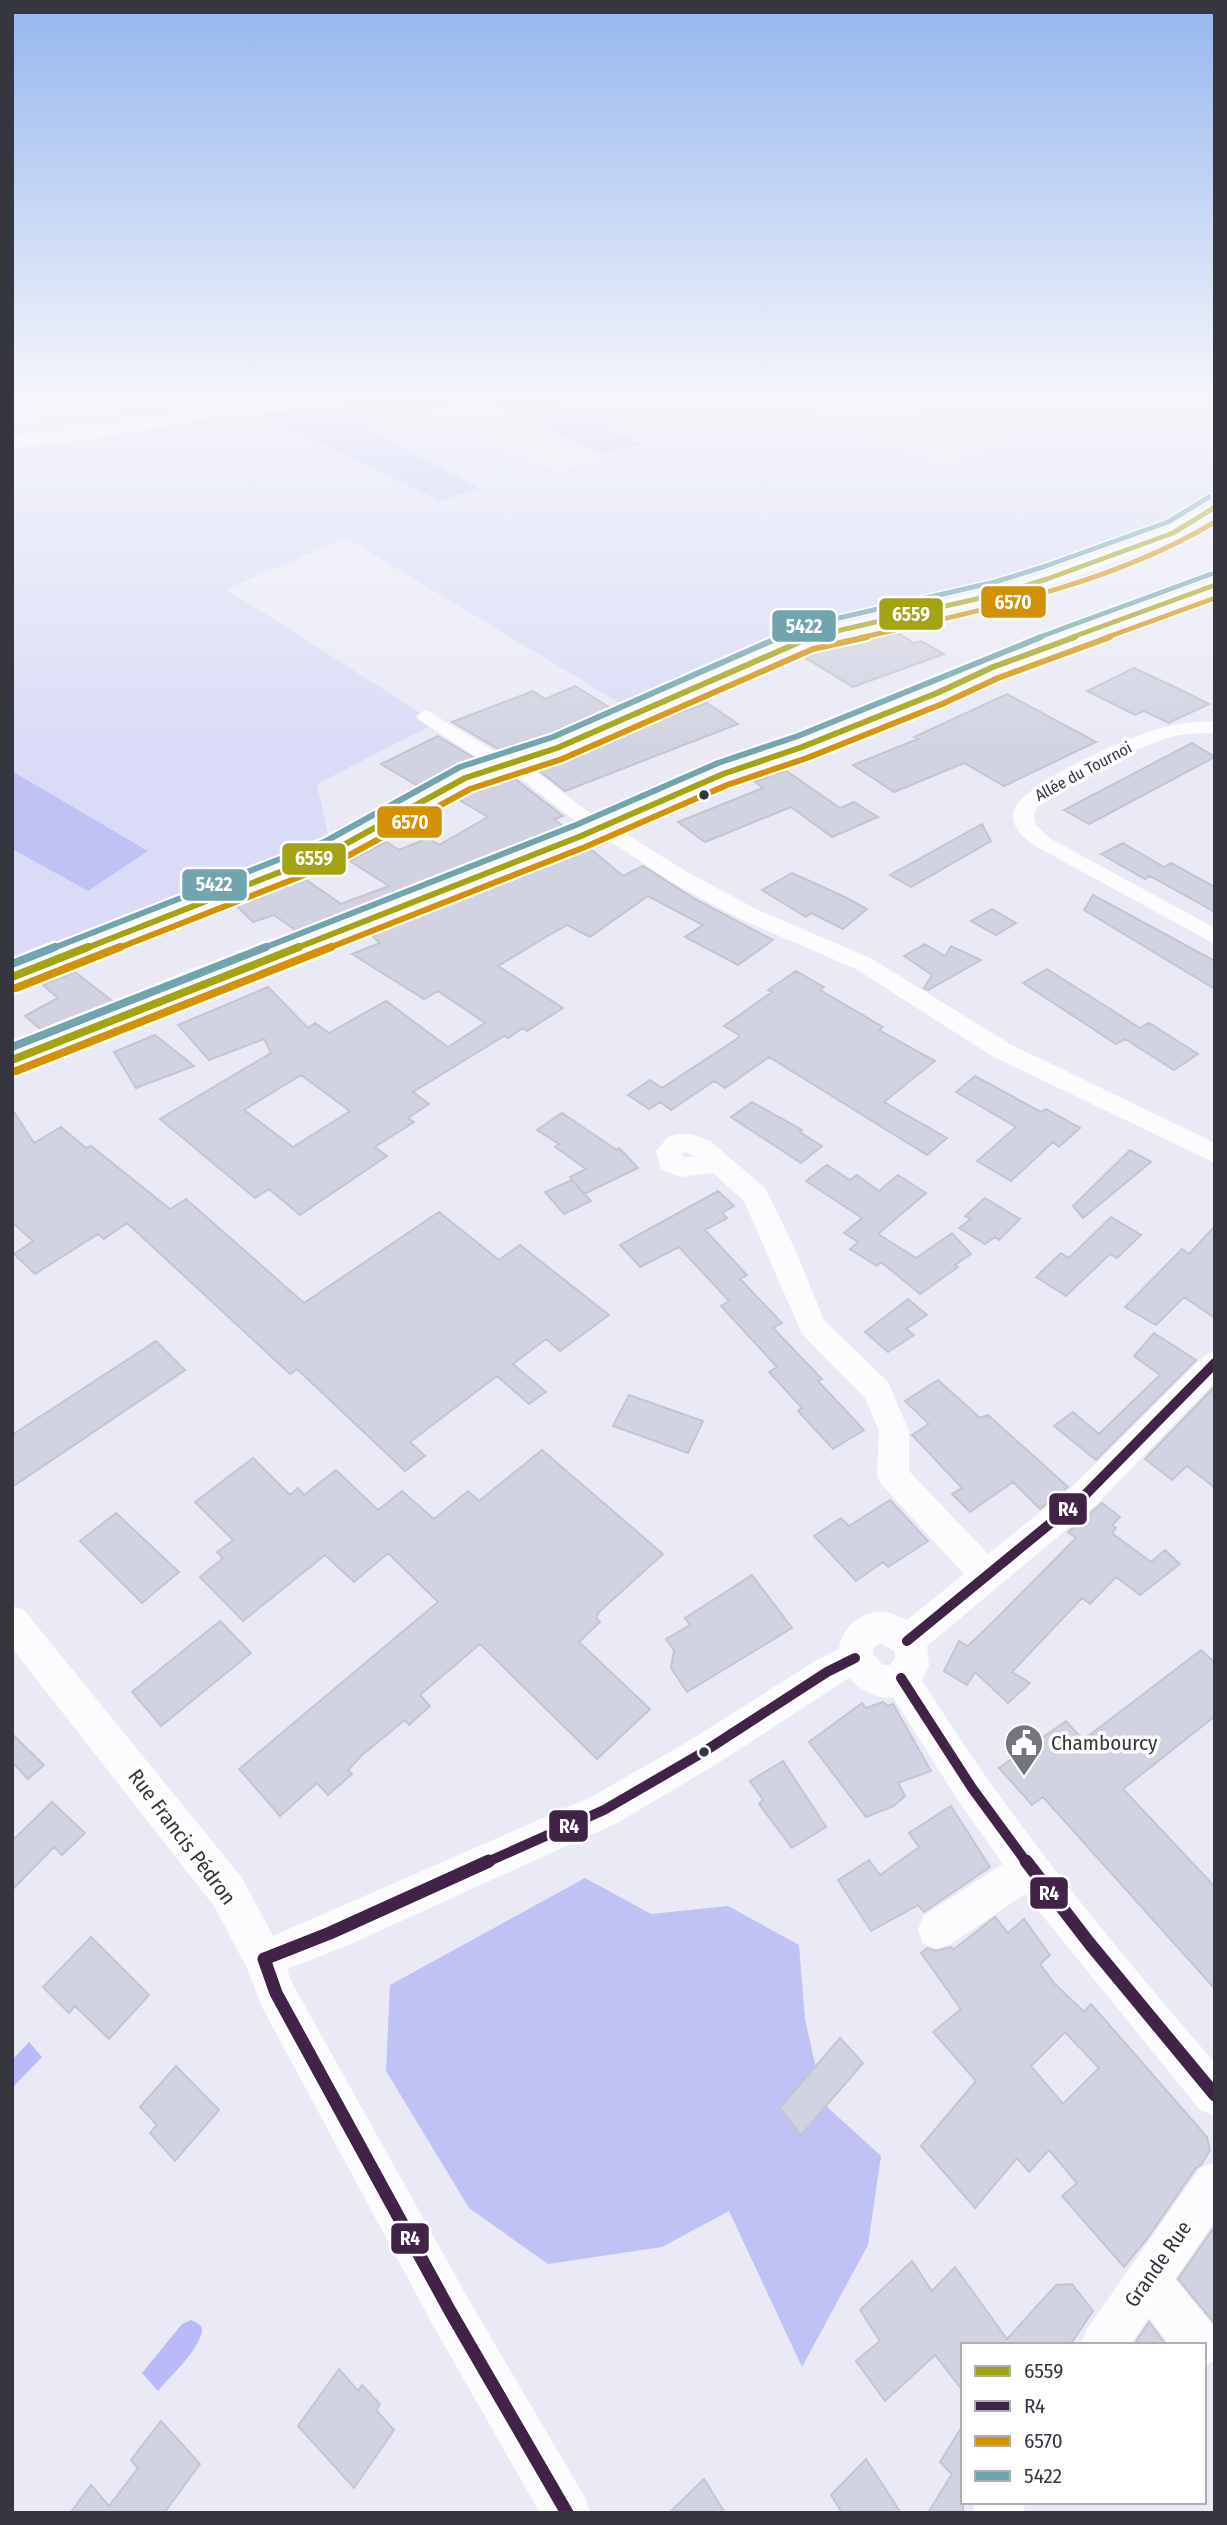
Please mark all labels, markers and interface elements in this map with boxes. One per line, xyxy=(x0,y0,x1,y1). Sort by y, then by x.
line badge: 6570 xyxy=(980,585,1047,619)
text: 6570 xyxy=(994,591,1032,614)
line badge: 6559 xyxy=(878,597,944,631)
text: 6559 xyxy=(892,603,930,626)
line badge: 5422 xyxy=(771,609,837,643)
text: 5422 xyxy=(786,615,822,638)
street label: Allée du Tournoi xyxy=(1032,738,1135,805)
unlabelled marker xyxy=(697,788,711,802)
line badge: 6570 xyxy=(376,805,443,839)
text: 6570 xyxy=(391,811,429,834)
line badge: 6559 xyxy=(281,842,347,876)
text: 6559 xyxy=(295,847,333,870)
line badge: 5422 xyxy=(181,868,248,902)
text: 5422 xyxy=(196,873,232,896)
line badge: R4 xyxy=(1048,1492,1088,1526)
text: R4 xyxy=(1058,1498,1078,1521)
public building icon: Chambourcy xyxy=(1003,1722,1045,1777)
place label: Chambourcy xyxy=(1051,1730,1158,1756)
unlabelled marker xyxy=(697,1745,711,1759)
street label: Rue Francis Pédron xyxy=(122,1764,242,1910)
line badge: R4 xyxy=(548,1809,589,1843)
text: R4 xyxy=(559,1815,579,1838)
line badge: R4 xyxy=(1029,1876,1069,1910)
text: R4 xyxy=(1039,1882,1059,1905)
street label: Grande Rue xyxy=(1119,2216,1197,2312)
line badge: R4 xyxy=(390,2222,430,2255)
text: R4 xyxy=(400,2227,420,2250)
legend xyxy=(961,2343,1206,2504)
text: 6559 xyxy=(1024,2358,1063,2384)
text: R4 xyxy=(1024,2393,1045,2419)
text: 6570 xyxy=(1024,2428,1063,2454)
text: 5422 xyxy=(1024,2463,1062,2489)

